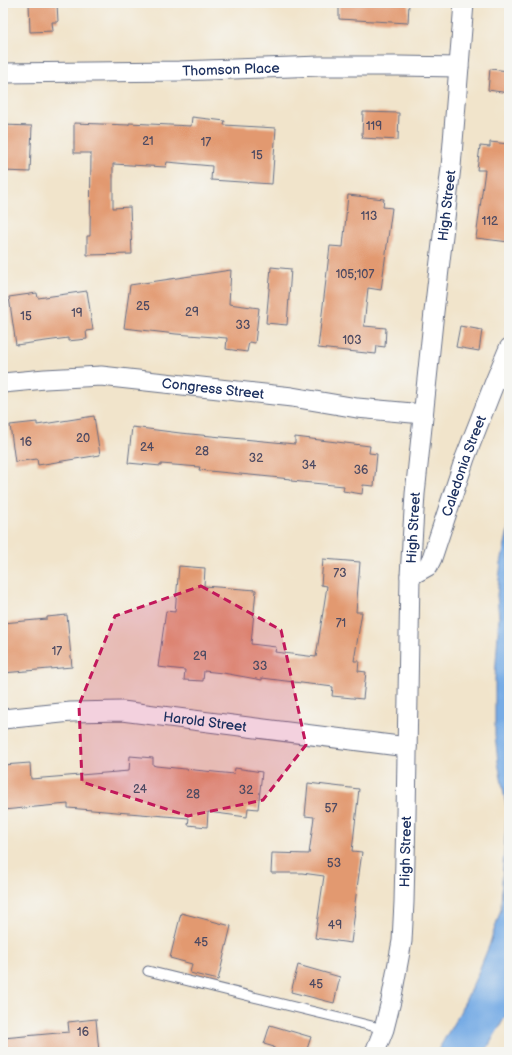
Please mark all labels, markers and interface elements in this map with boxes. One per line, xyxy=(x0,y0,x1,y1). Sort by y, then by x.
street label: Thomson Place xyxy=(182,59,280,80)
house number: 119 xyxy=(366,119,382,134)
house number: 21 xyxy=(142,134,154,149)
house number: 17 xyxy=(201,135,211,150)
house number: 15 xyxy=(251,148,263,163)
street label: High Street xyxy=(434,168,460,242)
house number: 113 xyxy=(361,209,377,224)
house number: 112 xyxy=(482,214,498,229)
house number: 105;107 xyxy=(336,267,374,282)
house number: 25 xyxy=(136,299,150,314)
house number: 29 xyxy=(185,305,199,320)
house number: 19 xyxy=(71,306,83,321)
house number: 15 xyxy=(20,309,32,324)
house number: 33 xyxy=(236,318,250,333)
house number: 103 xyxy=(342,333,362,348)
street label: Congress Street xyxy=(161,375,266,403)
street label: Caledonia Street xyxy=(438,412,490,519)
house number: 20 xyxy=(76,431,90,446)
house number: 16 xyxy=(20,435,32,450)
house number: 24 xyxy=(140,440,155,455)
house number: 28 xyxy=(195,444,209,459)
house number: 32 xyxy=(249,451,263,466)
house number: 34 xyxy=(302,458,317,473)
house number: 36 xyxy=(354,463,368,478)
street label: High Street xyxy=(403,491,424,564)
house number: 73 xyxy=(333,566,347,581)
house number: 71 xyxy=(336,616,346,631)
house number: 17 xyxy=(52,644,62,659)
house number: 29 xyxy=(193,649,207,664)
house number: 33 xyxy=(253,659,267,674)
street label: Harold Street xyxy=(162,708,248,736)
house number: 24 xyxy=(133,782,148,797)
house number: 32 xyxy=(239,783,253,798)
house number: 28 xyxy=(186,787,200,802)
house number: 57 xyxy=(325,801,337,816)
street label: High Street xyxy=(396,815,415,888)
house number: 53 xyxy=(327,856,341,871)
house number: 49 xyxy=(328,918,342,933)
house number: 45 xyxy=(194,935,208,950)
house number: 45 xyxy=(309,977,323,992)
house number: 16 xyxy=(77,1025,89,1040)

